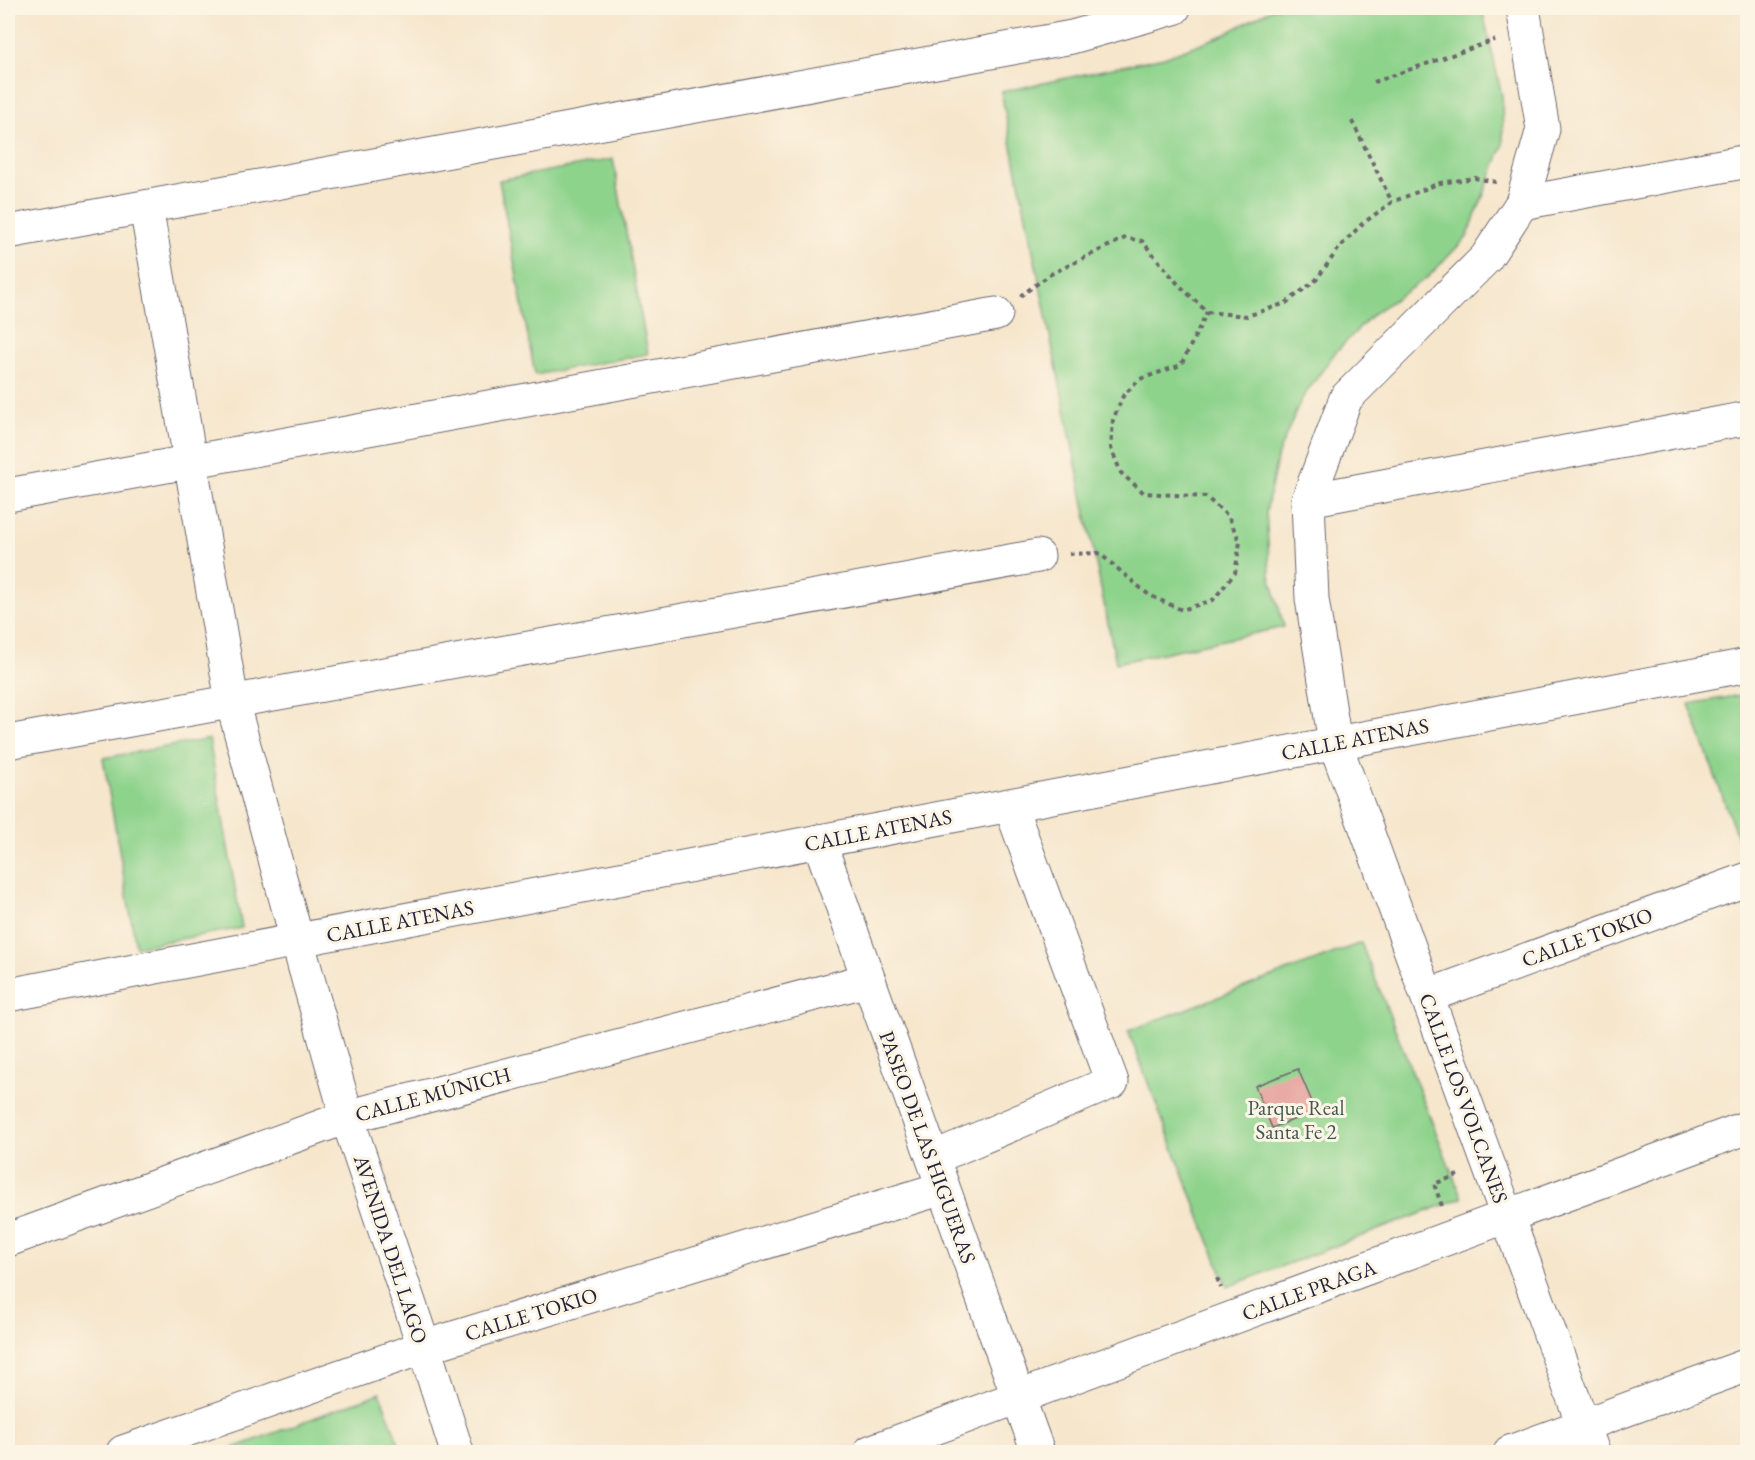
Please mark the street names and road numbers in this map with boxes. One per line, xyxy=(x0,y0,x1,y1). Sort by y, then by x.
street label: CALLE ATENAS xyxy=(1279,711,1431,767)
street label: CALLE ATENAS xyxy=(802,802,954,858)
street label: CALLE ATENAS xyxy=(324,893,476,949)
street label: CALLE TOKIO xyxy=(1518,901,1656,973)
street label: CALLE LOS VOLCANES xyxy=(1413,989,1515,1207)
street label: PASEO DE LAS HIGUERAS xyxy=(873,1027,983,1267)
street label: CALLE MÚNICH xyxy=(352,1060,514,1128)
street label: AVENIDA DEL LAGO xyxy=(347,1150,434,1347)
street label: CALLE PRAGA xyxy=(1238,1253,1380,1327)
street label: CALLE TOKIO xyxy=(461,1281,601,1347)

